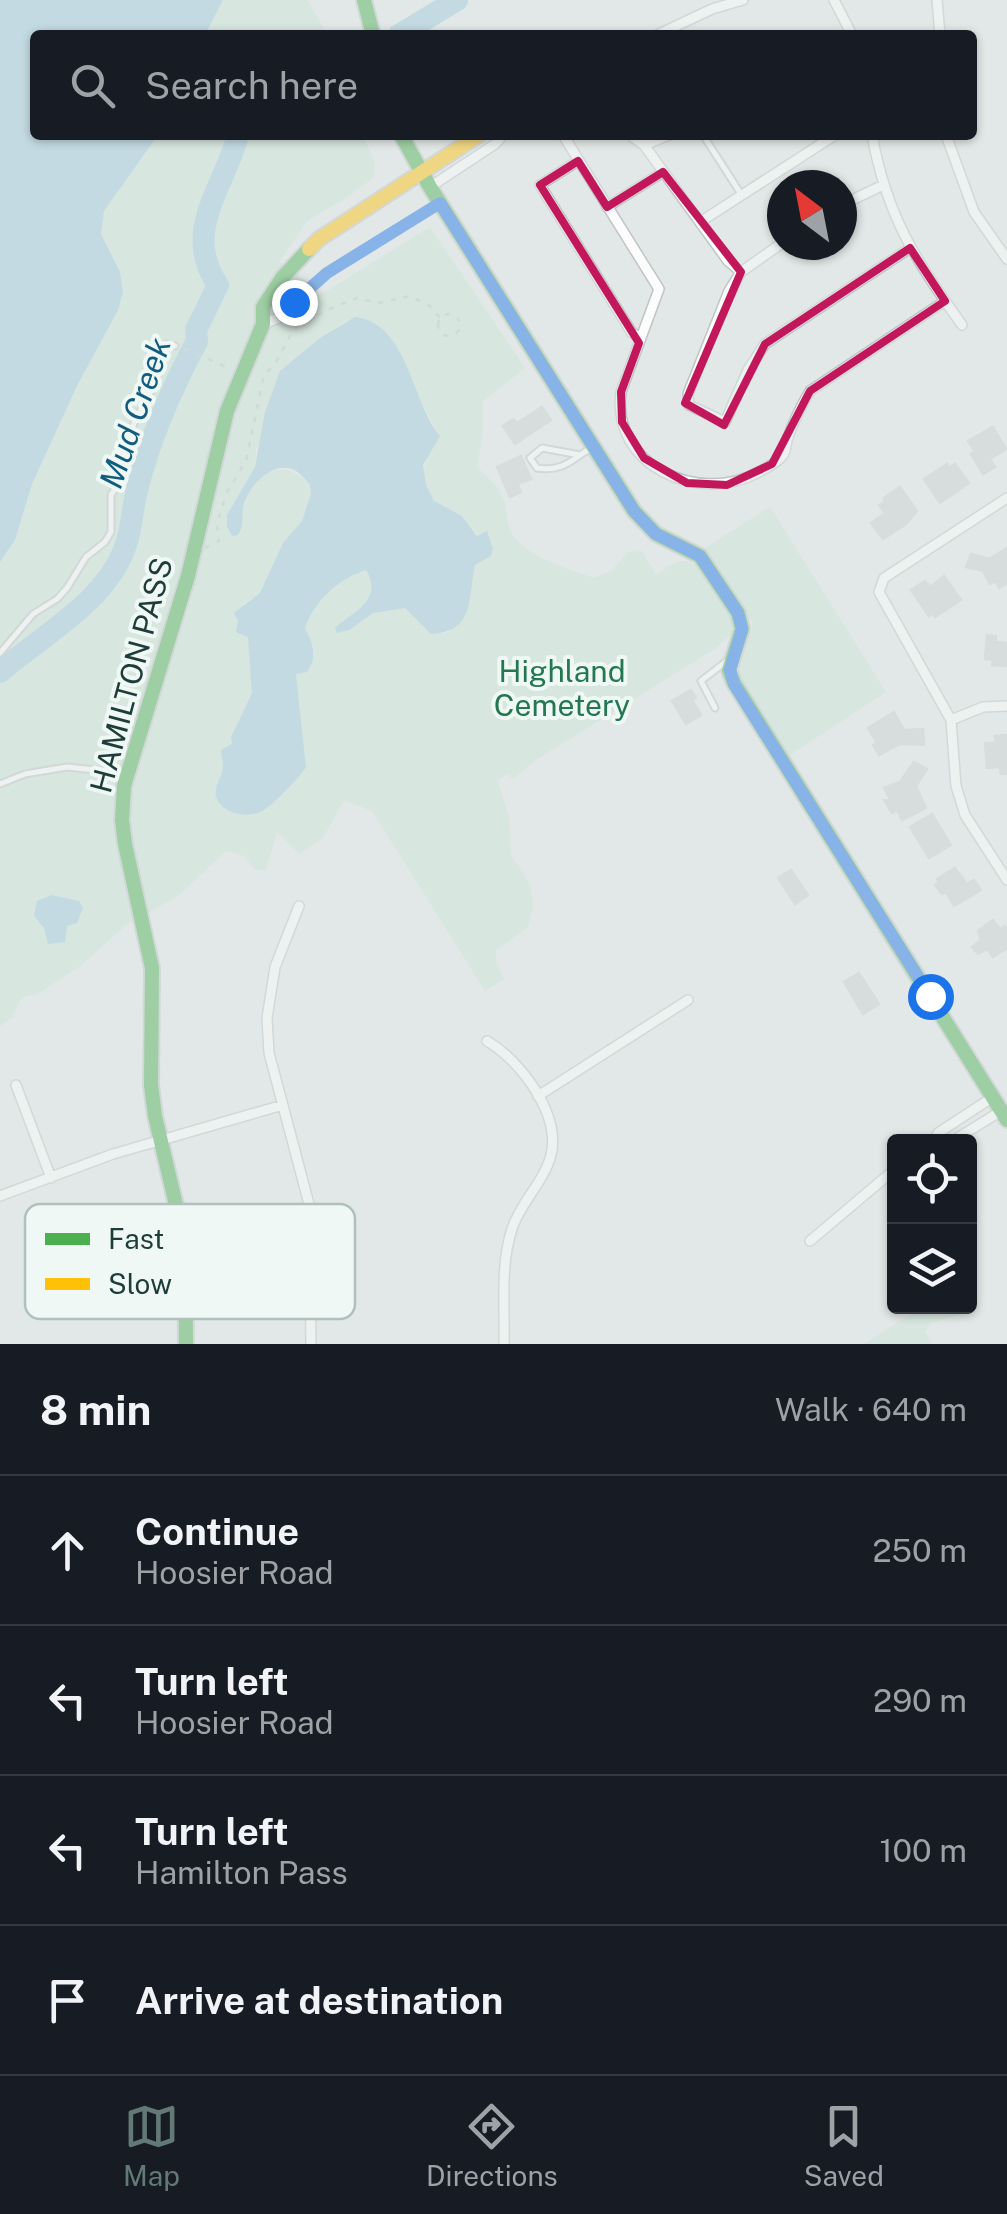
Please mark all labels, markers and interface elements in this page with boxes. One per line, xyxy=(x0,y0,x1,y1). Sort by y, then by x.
search box xyxy=(30,30,977,140)
icon: search xyxy=(65,58,120,113)
text: Search here xyxy=(145,63,358,108)
north arrow xyxy=(767,170,857,260)
route end xyxy=(272,280,318,326)
water label: Mud Creek xyxy=(92,332,178,493)
street label: HAMILTON PASS xyxy=(82,553,180,797)
park label: Highland Cemetery xyxy=(494,653,630,723)
route start xyxy=(908,974,954,1020)
map controls xyxy=(887,1134,977,1314)
button: locate xyxy=(887,1134,977,1224)
legend xyxy=(25,1204,355,1319)
text: Fast xyxy=(108,1222,164,1255)
button: layers xyxy=(887,1224,977,1314)
text: Slow xyxy=(108,1267,172,1300)
text: 8 min xyxy=(40,1385,152,1434)
text: Walk · 640 m xyxy=(775,1391,967,1428)
text: Continue xyxy=(135,1509,299,1554)
icon: ahead xyxy=(40,1523,95,1578)
text: 250 m xyxy=(872,1532,967,1569)
text: Hoosier Road xyxy=(135,1554,334,1591)
text: Turn left xyxy=(135,1659,289,1704)
icon: left xyxy=(40,1673,95,1728)
text: 290 m xyxy=(873,1682,967,1719)
text: Hoosier Road xyxy=(135,1704,334,1741)
text: Turn left xyxy=(135,1809,289,1854)
icon: left xyxy=(40,1823,95,1878)
text: 100 m xyxy=(880,1832,967,1869)
text: Hamilton Pass xyxy=(135,1854,348,1891)
icon: arrive xyxy=(40,1973,95,2028)
text: Arrive at destination xyxy=(135,1978,503,2023)
tab: Map xyxy=(123,2099,180,2192)
tab: Directions xyxy=(426,2099,558,2192)
tab: Saved xyxy=(804,2099,884,2192)

